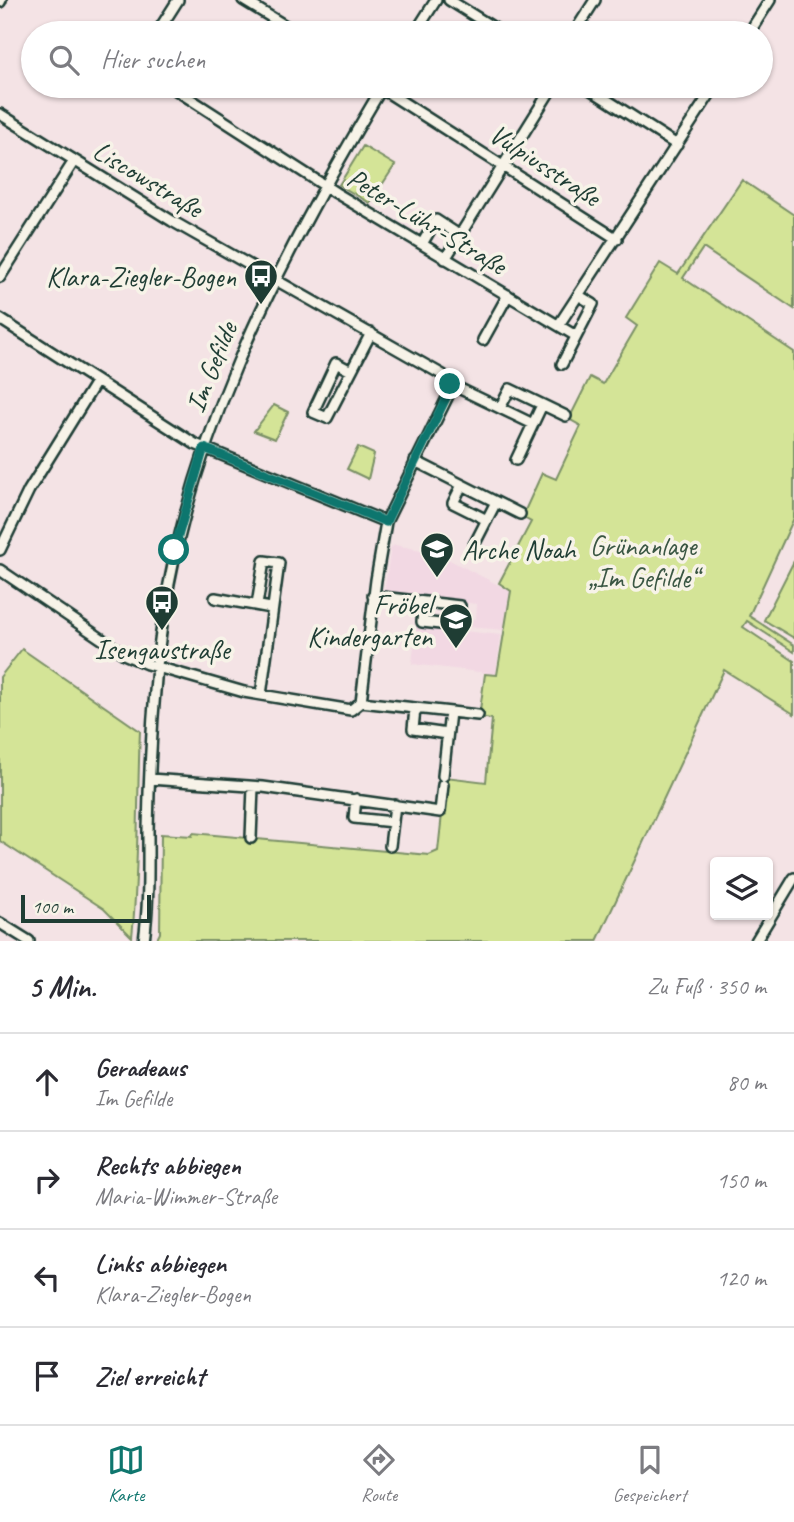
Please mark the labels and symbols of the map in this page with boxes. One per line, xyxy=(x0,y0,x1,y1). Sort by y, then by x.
street label: Vulpiusstraße xyxy=(483,116,609,215)
street label: Liscowstraße xyxy=(87,133,211,226)
street label: Peter-Lühr-Straße xyxy=(341,160,515,283)
bus stop icon: Klara-Ziegler-Bogen xyxy=(242,257,280,306)
place label: Klara-Ziegler-Bogen xyxy=(46,259,236,294)
street label: Im Gefilde xyxy=(177,315,246,417)
route end xyxy=(434,368,465,399)
park label: Grünanlage „Im Gefilde“ xyxy=(588,528,703,595)
school or university icon: Arche Noah xyxy=(418,530,456,579)
place label: Arche Noah xyxy=(462,532,577,567)
route start xyxy=(158,534,189,565)
bus stop icon: Isengaustraße xyxy=(143,583,181,632)
place label: Fröbel Kindergarten xyxy=(307,587,437,654)
school or university icon: Fröbel Kindergarten xyxy=(437,601,475,650)
place label: Isengaustraße xyxy=(94,632,231,667)
scale bar xyxy=(21,892,150,924)

